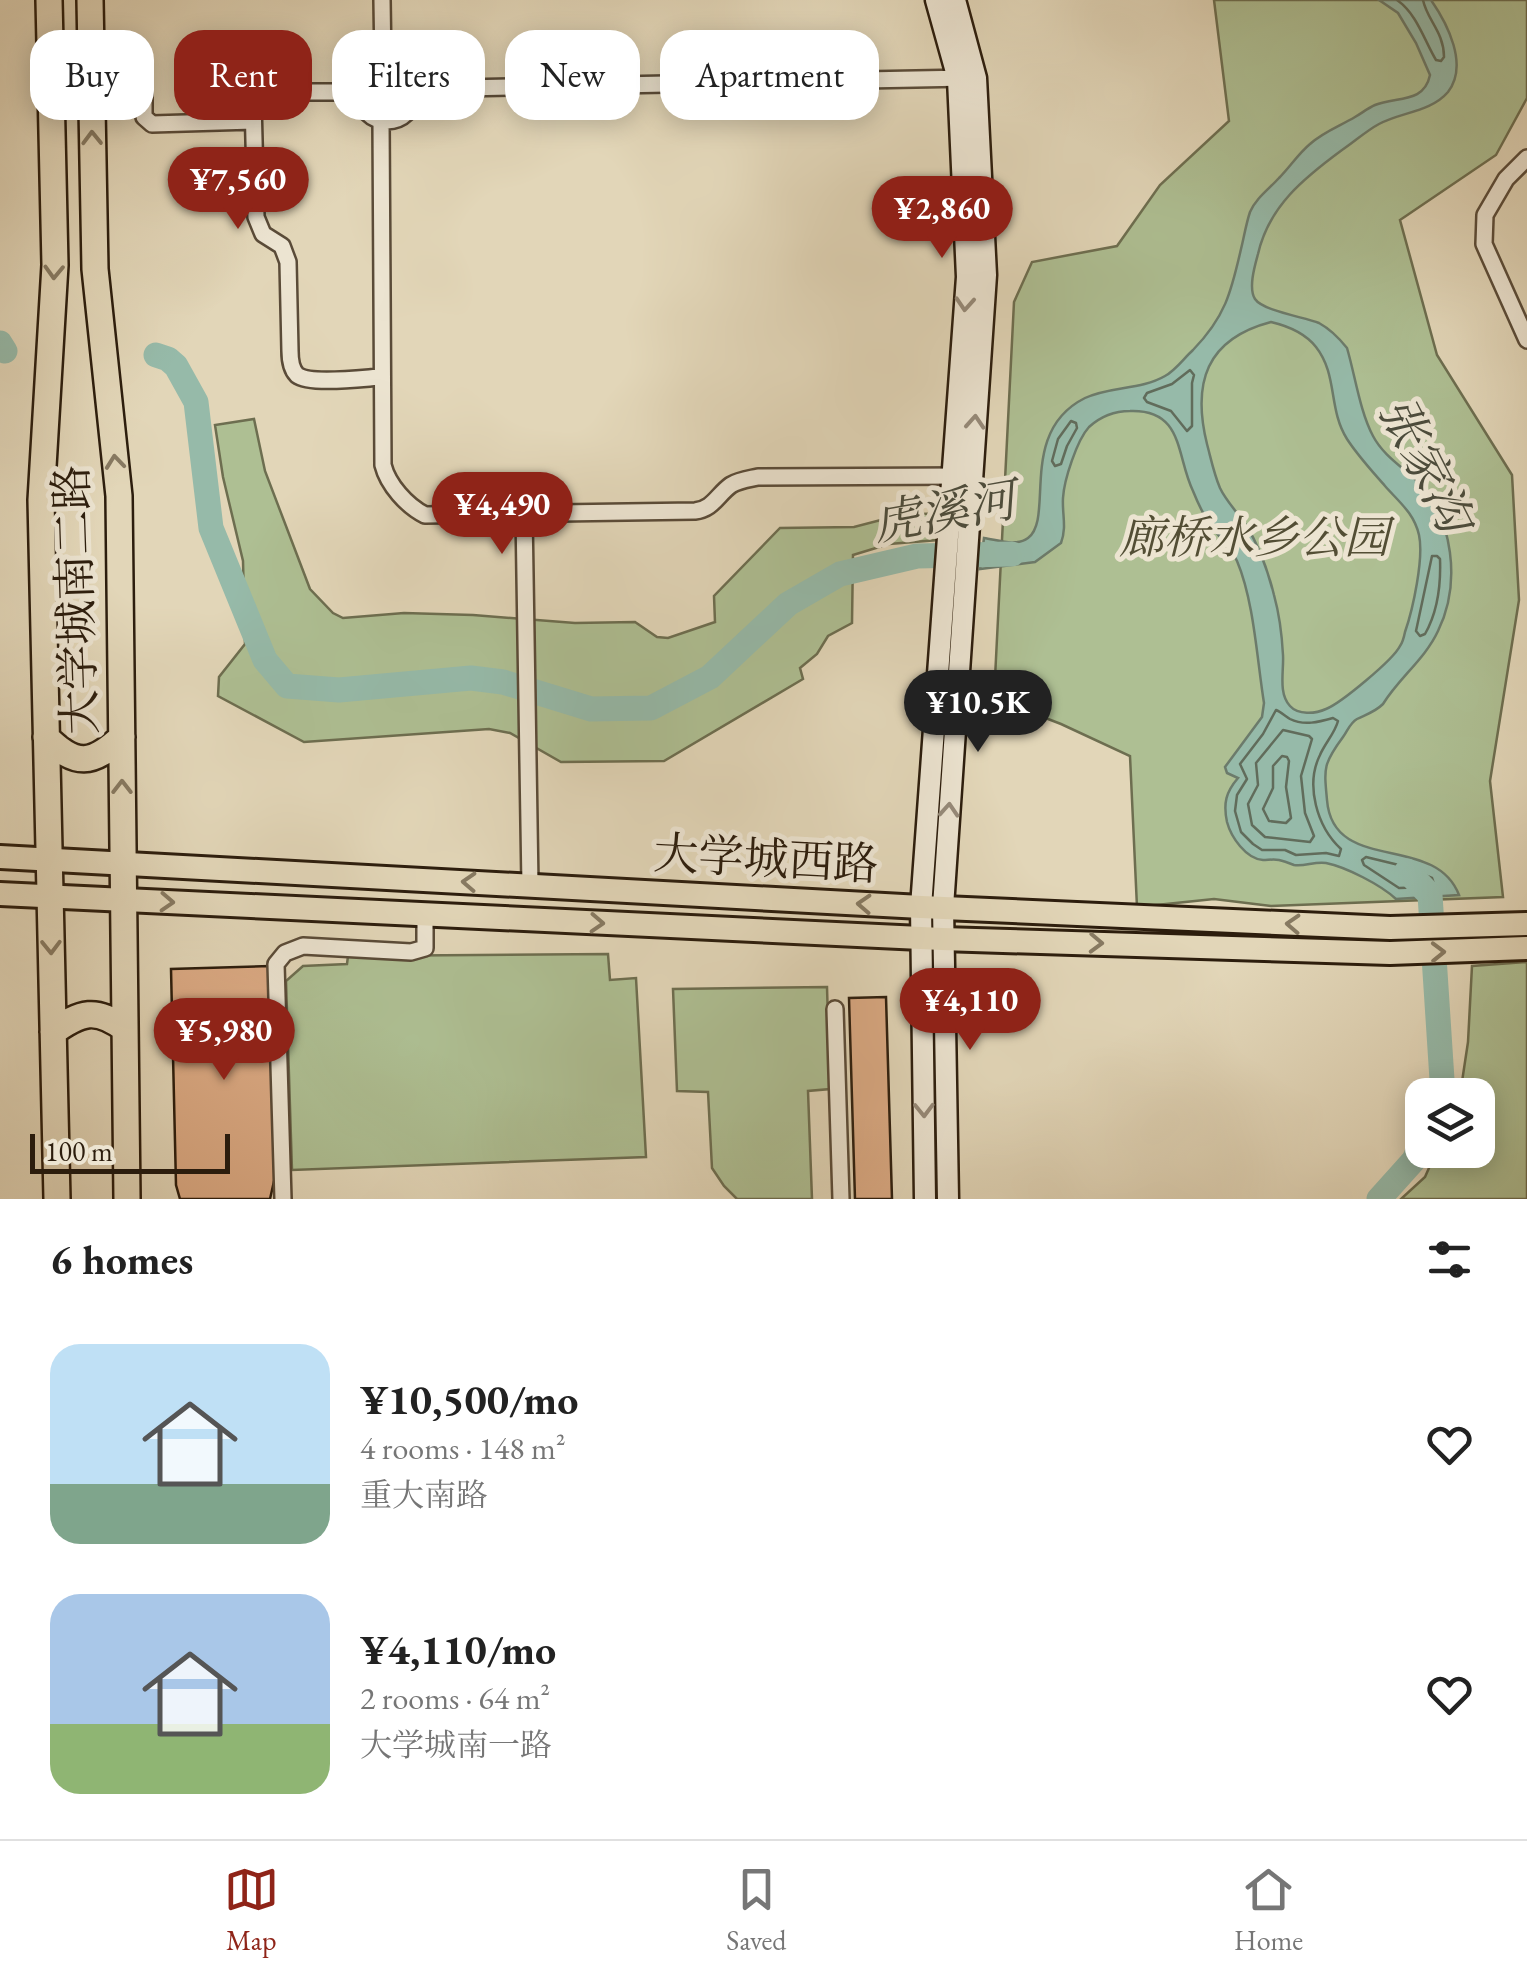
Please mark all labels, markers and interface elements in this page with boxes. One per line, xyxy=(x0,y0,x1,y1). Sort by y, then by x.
chip: Buy xyxy=(30,30,154,120)
chip: Rent xyxy=(174,30,312,120)
chip: Filters xyxy=(332,30,485,120)
chip: New xyxy=(505,30,640,120)
chip: Apartment xyxy=(660,30,879,120)
one-way arrow xyxy=(82,129,103,145)
pin: ¥7,560 xyxy=(157,147,319,232)
text: ¥7,560 xyxy=(190,158,286,200)
pin: ¥2,860 xyxy=(861,176,1023,261)
text: ¥2,860 xyxy=(894,187,990,229)
one-way arrow xyxy=(44,265,65,281)
one-way arrow xyxy=(955,297,977,313)
water label: 张家沟 xyxy=(1366,386,1489,548)
one-way arrow xyxy=(964,413,986,429)
one-way arrow xyxy=(105,453,126,469)
street label: 大学城南二路 xyxy=(41,464,109,736)
water label: 虎溪河 xyxy=(868,467,1028,554)
pin: ¥4,490 xyxy=(421,472,583,557)
text: ¥4,490 xyxy=(454,483,550,525)
park label: 廊桥水乡公园 xyxy=(1119,508,1395,566)
pin: ¥10.5K xyxy=(897,670,1059,755)
text: ¥10.5K xyxy=(926,681,1030,723)
one-way arrow xyxy=(111,778,133,794)
one-way arrow xyxy=(938,802,959,818)
street label: 大学城西路 xyxy=(652,823,880,893)
one-way arrow xyxy=(461,871,477,892)
one-way arrow xyxy=(160,891,176,912)
one-way arrow xyxy=(855,894,871,915)
one-way arrow xyxy=(589,912,605,933)
one-way arrow xyxy=(1285,914,1301,935)
one-way arrow xyxy=(1089,933,1105,954)
one-way arrow xyxy=(40,939,61,955)
one-way arrow xyxy=(1432,941,1447,963)
pin: ¥4,110 xyxy=(889,968,1051,1053)
text: ¥4,110 xyxy=(922,979,1018,1021)
pin: ¥5,980 xyxy=(143,998,305,1083)
text: ¥5,980 xyxy=(176,1009,272,1051)
map controls xyxy=(1405,1078,1495,1168)
button: layers xyxy=(1405,1078,1495,1168)
one-way arrow xyxy=(913,1102,934,1118)
scale bar xyxy=(30,1129,230,1174)
text: 100 m xyxy=(45,1133,113,1169)
text: 6 homes xyxy=(50,1232,193,1287)
icon: filters xyxy=(1422,1232,1477,1287)
text: ¥10,500/mo xyxy=(360,1372,578,1427)
icon: home xyxy=(130,1384,250,1504)
icon: heart xyxy=(1422,1417,1477,1472)
text: 4 rooms · 148 m² xyxy=(360,1427,566,1469)
text: 重大南路 xyxy=(360,1474,488,1516)
text: ¥4,110/mo xyxy=(360,1622,556,1677)
icon: home xyxy=(130,1634,250,1754)
icon: heart xyxy=(1422,1667,1477,1722)
text: 2 rooms · 64 m² xyxy=(360,1677,550,1719)
text: 大学城南一路 xyxy=(360,1724,552,1766)
tab: Map xyxy=(224,1862,279,1958)
tab: Saved xyxy=(726,1862,786,1958)
tab: Home xyxy=(1234,1862,1303,1958)

